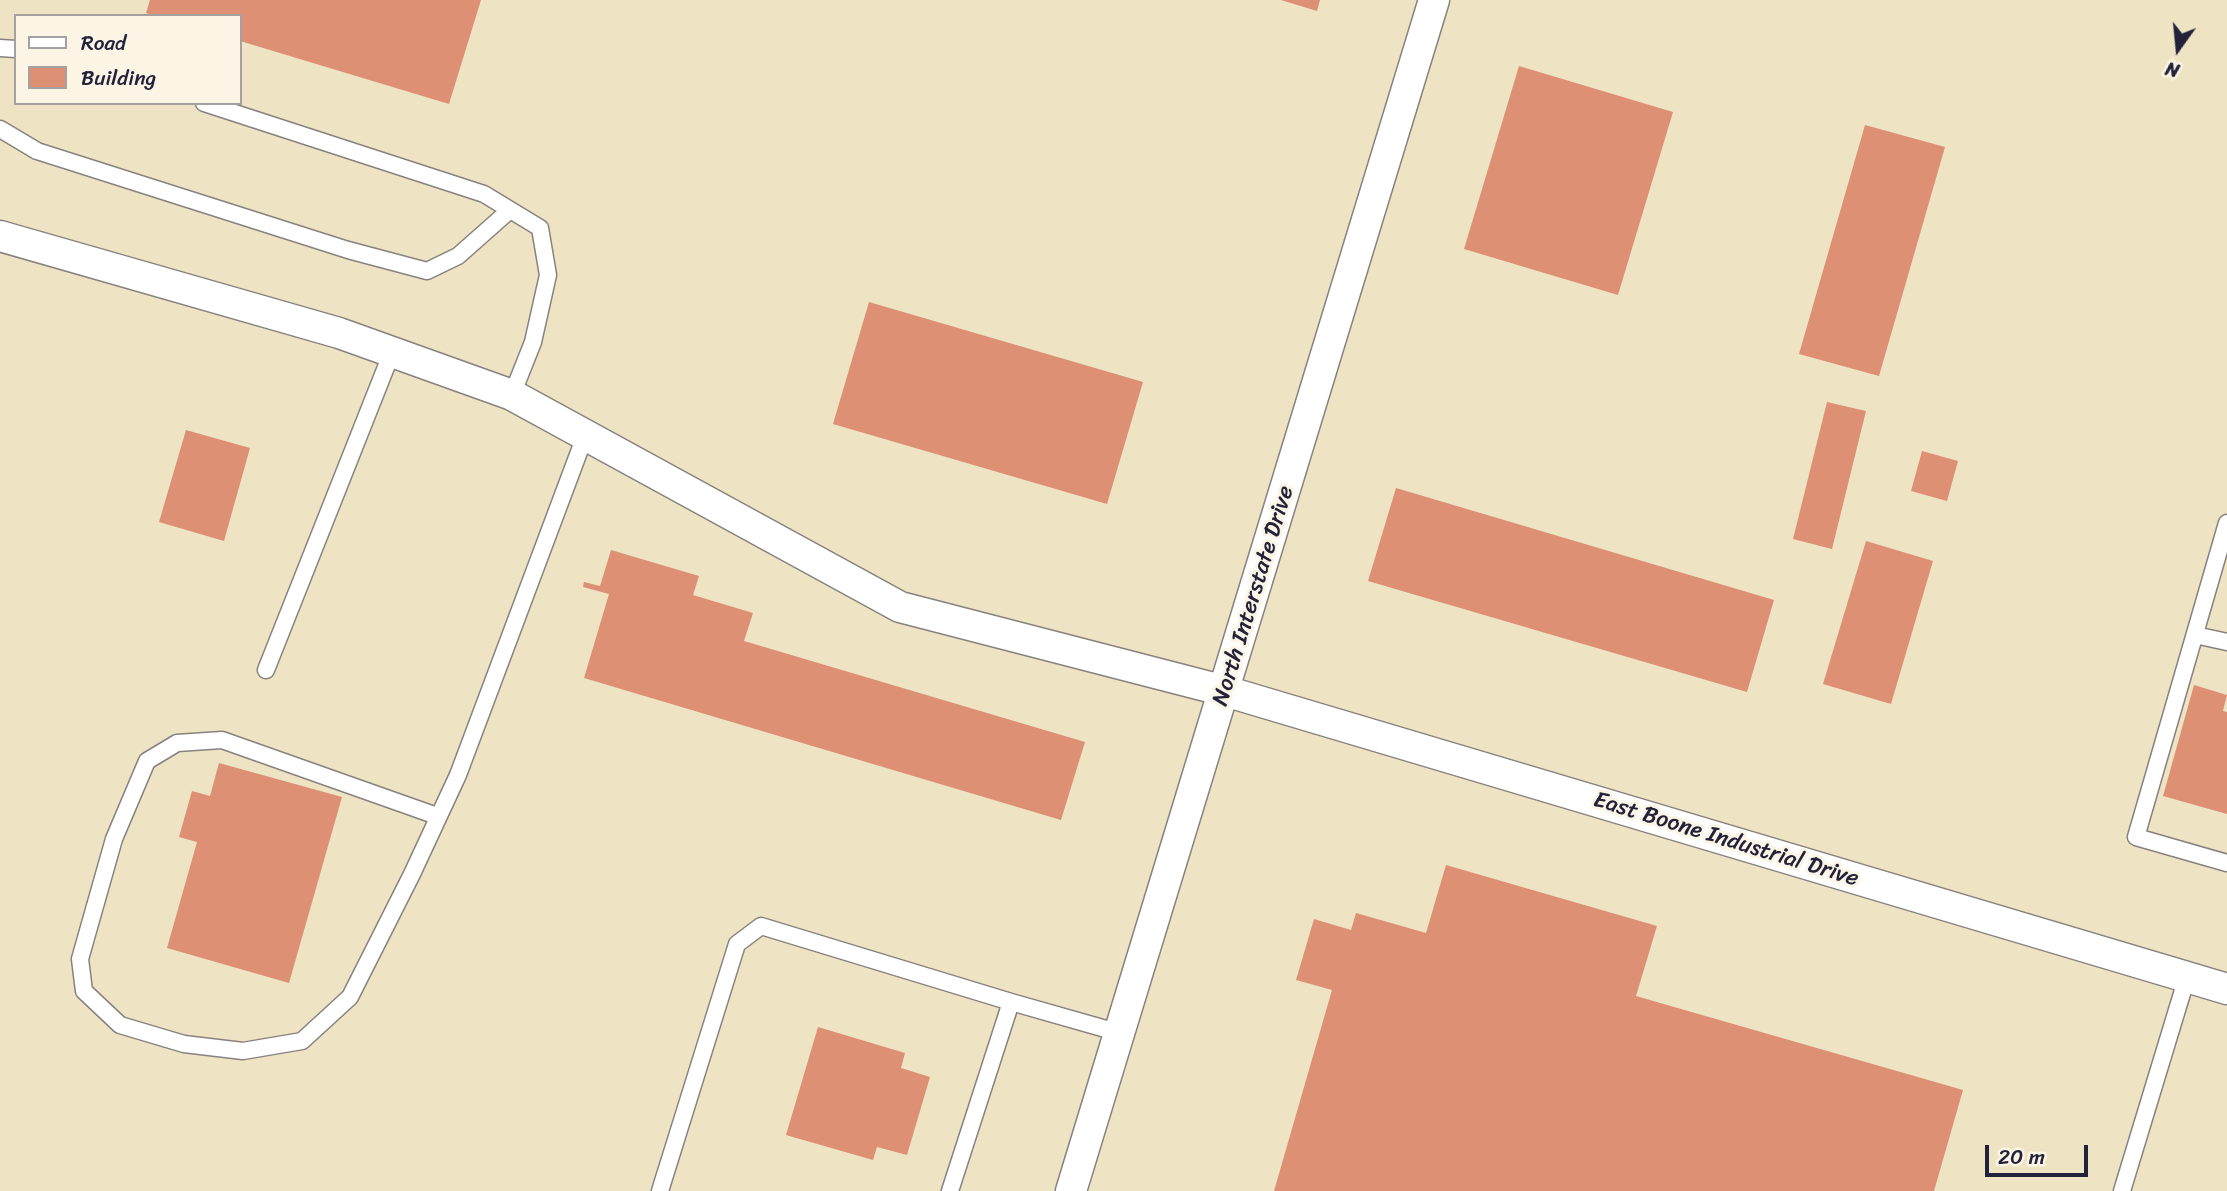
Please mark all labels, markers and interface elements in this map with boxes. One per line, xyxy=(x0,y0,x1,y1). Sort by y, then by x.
legend xyxy=(14,14,242,105)
north arrow xyxy=(2143,14,2213,84)
text: Road xyxy=(81,24,126,62)
text: N xyxy=(2162,52,2183,87)
text: Building xyxy=(81,59,156,97)
street label: North Interstate Drive xyxy=(1207,483,1301,709)
street label: East Boone Industrial Drive xyxy=(1590,787,1862,893)
scale bar xyxy=(1989,1132,2092,1176)
text: 20 m xyxy=(1998,1138,2045,1176)

